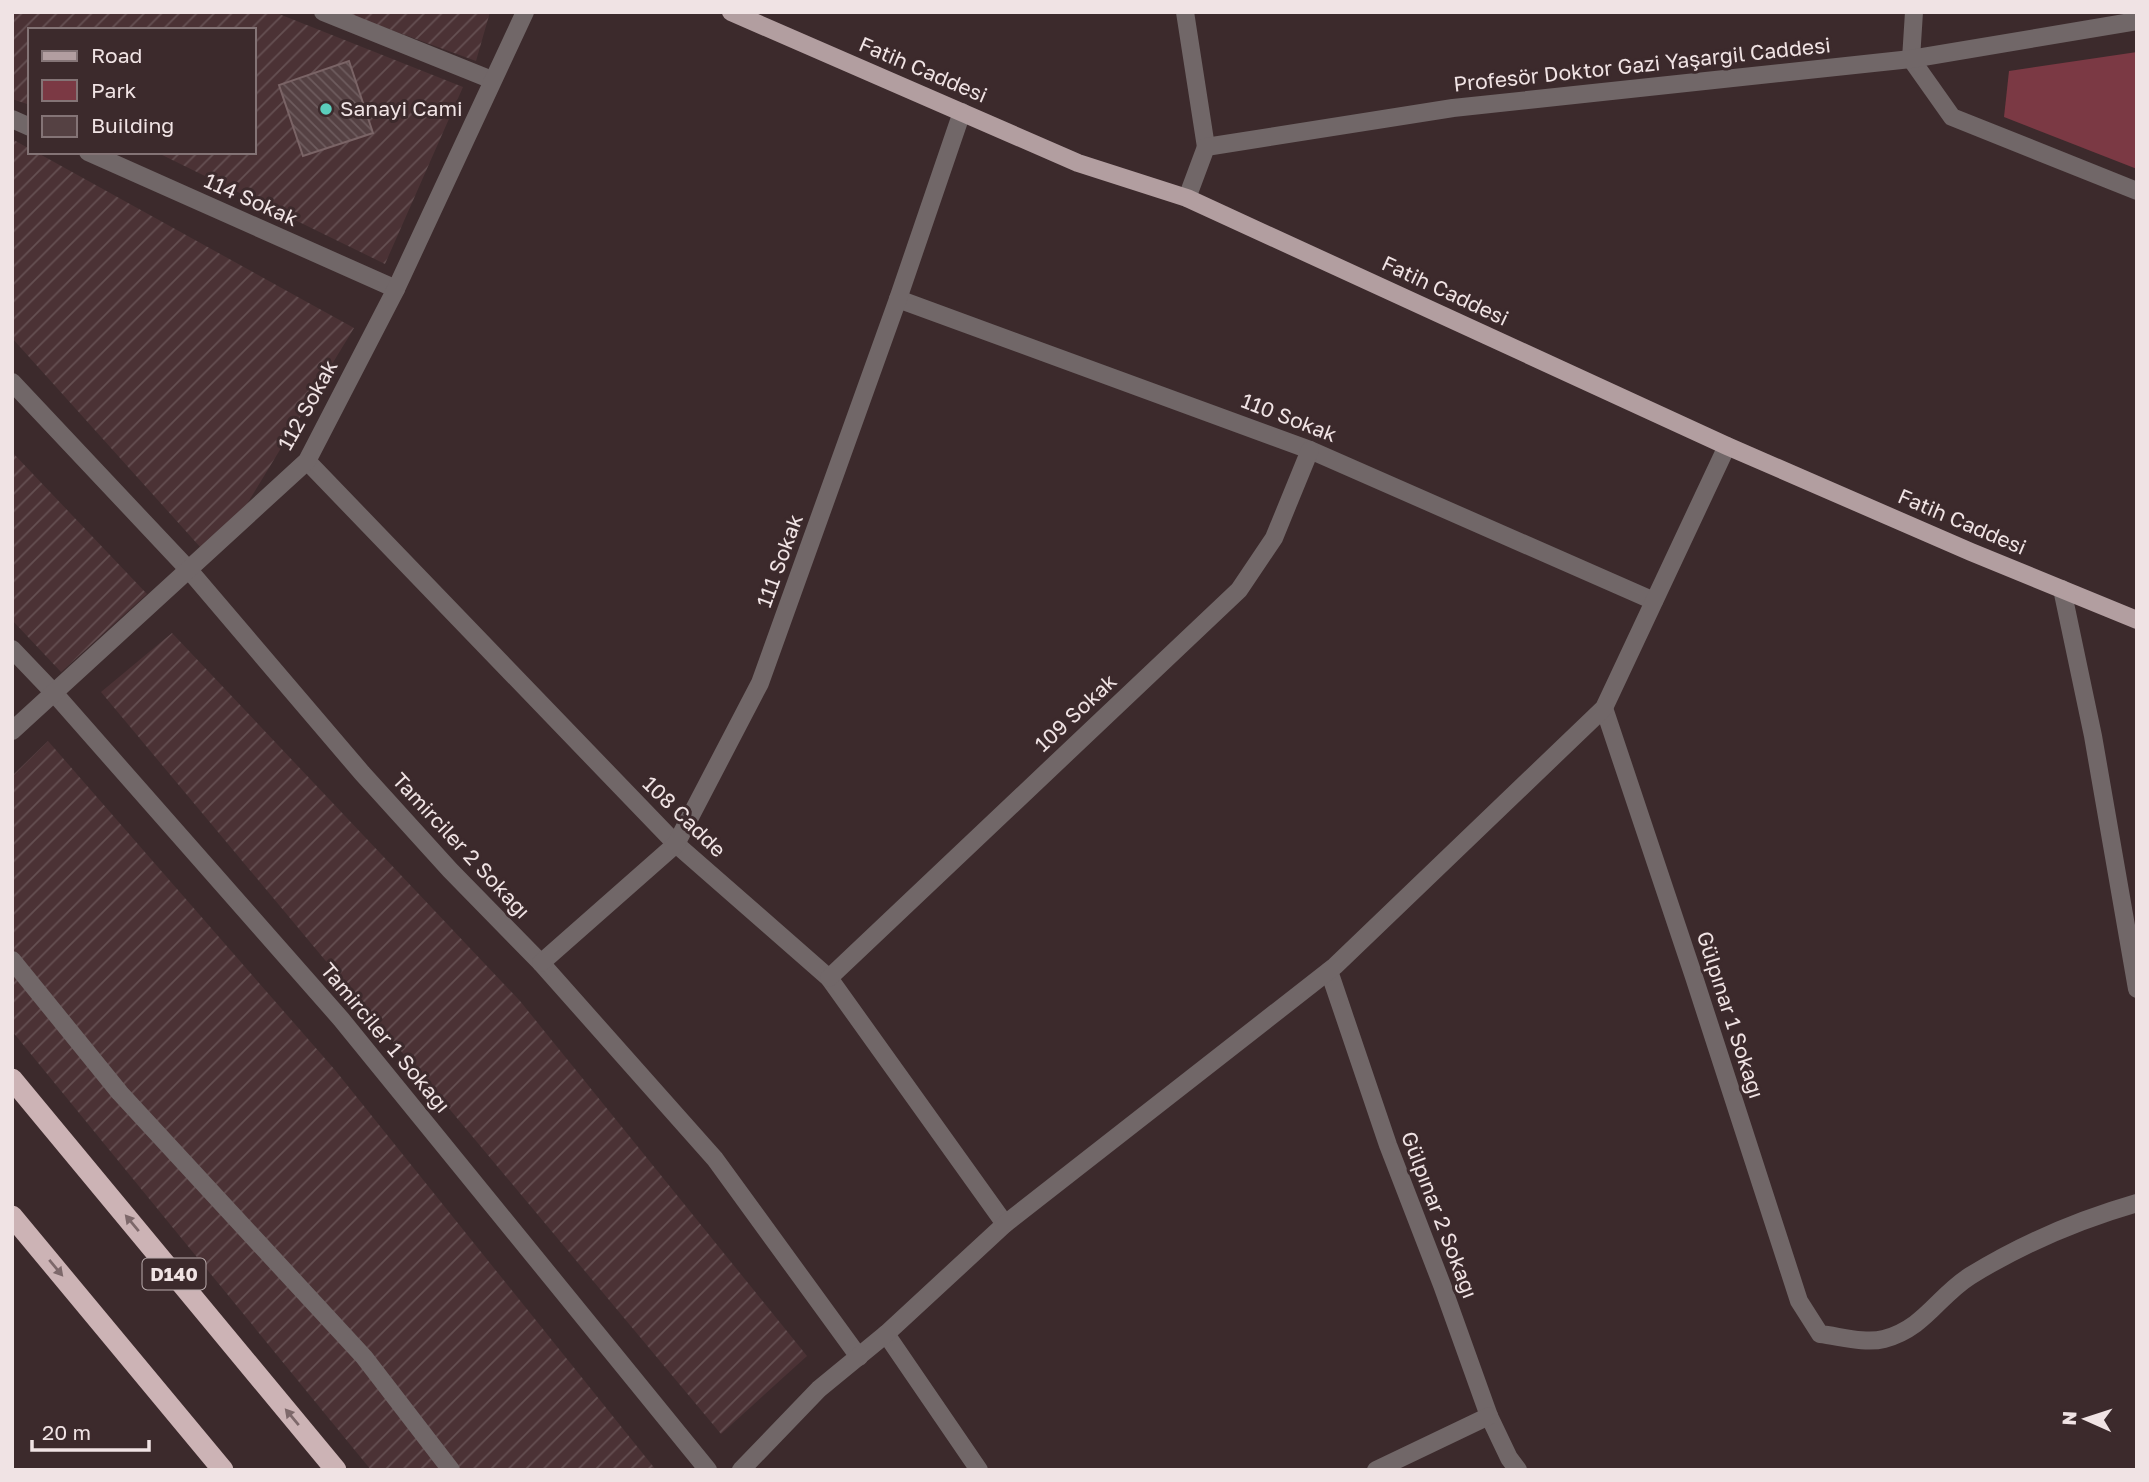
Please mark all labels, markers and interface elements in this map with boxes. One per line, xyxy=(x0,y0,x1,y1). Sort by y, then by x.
legend xyxy=(28,28,256,154)
street label: Fatih Caddesi xyxy=(855,30,991,108)
street label: Profesör Doktor Gazi Yaşargil Caddesi xyxy=(1452,31,1832,97)
text: Road xyxy=(91,42,142,68)
text: Park xyxy=(91,77,137,103)
place label: Sanayi Cami xyxy=(340,95,463,121)
marker: Sanayi Cami xyxy=(318,101,334,117)
text: Building xyxy=(91,112,174,138)
street label: 114 Sokak xyxy=(201,167,302,231)
street label: Fatih Caddesi xyxy=(1378,249,1513,331)
street label: 112 Sokak xyxy=(272,355,343,454)
street label: 110 Sokak xyxy=(1238,387,1341,447)
street label: Fatih Caddesi xyxy=(1894,482,2030,560)
street label: 111 Sokak xyxy=(750,510,808,611)
street label: 109 Sokak xyxy=(1029,668,1122,757)
street label: Tamirciler 2 Sokağı xyxy=(387,767,536,924)
street label: 108 Cadde xyxy=(638,770,732,862)
street label: Gülpınar 1 Sokağı xyxy=(1692,928,1770,1102)
street label: Tamirciler 1 Sokağı xyxy=(315,957,456,1118)
street label: Gülpınar 2 Sokağı xyxy=(1396,1128,1484,1302)
one-way arrow xyxy=(125,1214,140,1231)
road number: D140 xyxy=(142,1258,206,1290)
one-way arrow xyxy=(48,1259,64,1277)
north arrow xyxy=(2051,1384,2121,1454)
scale bar xyxy=(32,1408,149,1452)
one-way arrow xyxy=(285,1409,300,1426)
text: N xyxy=(2057,1410,2080,1426)
text: 20 m xyxy=(42,1419,91,1445)

